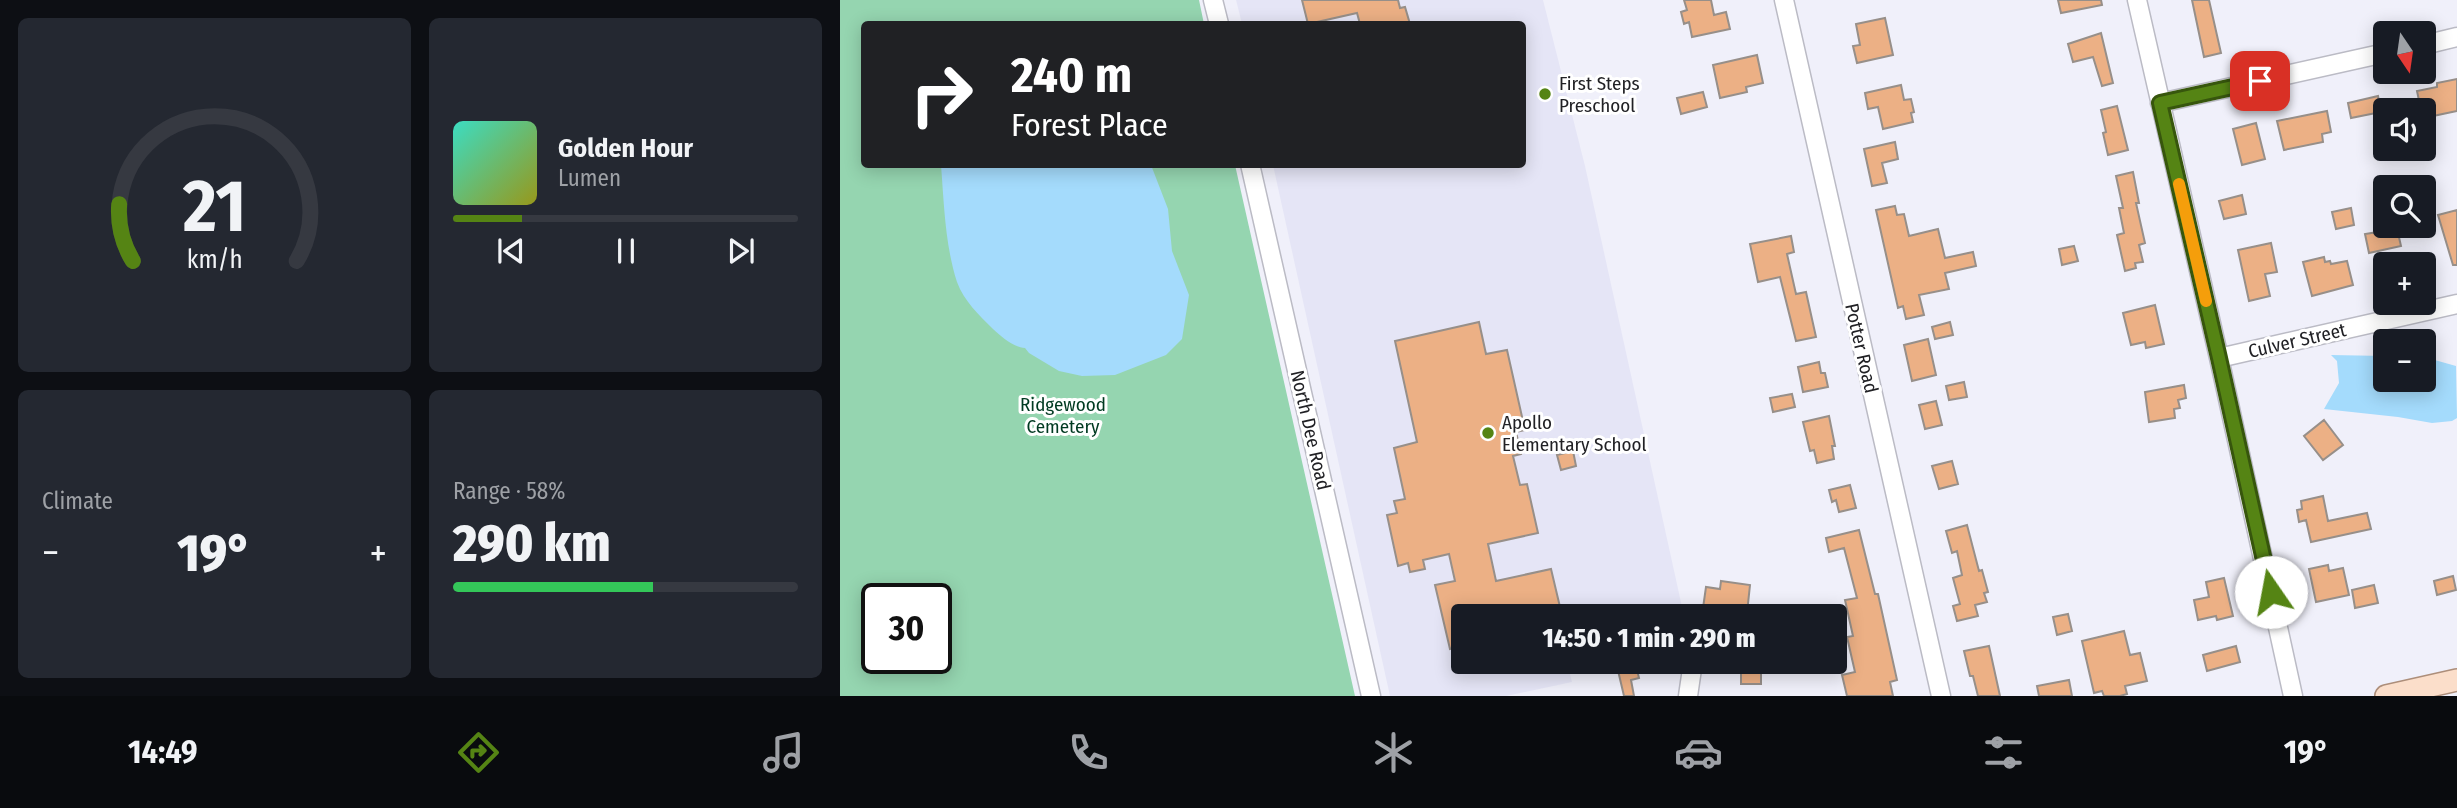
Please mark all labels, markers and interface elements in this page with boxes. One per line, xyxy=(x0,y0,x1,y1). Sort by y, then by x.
north arrow xyxy=(2373,21,2436,84)
map controls xyxy=(2373,21,2436,392)
text: 240 m xyxy=(1011,46,1132,105)
icon: right xyxy=(896,49,987,140)
pin xyxy=(2230,51,2290,111)
icon: arrive xyxy=(2241,62,2279,100)
place label: First Steps Preschool xyxy=(1559,72,1640,117)
marker: First Steps Preschool xyxy=(1537,86,1553,102)
button: sound xyxy=(2373,98,2436,161)
text: Forest Place xyxy=(1011,106,1168,144)
text: Golden Hour xyxy=(558,133,693,164)
text: 21 xyxy=(182,164,246,251)
text: Lumen xyxy=(558,164,621,192)
button: search xyxy=(2373,175,2436,238)
icon: previous xyxy=(492,232,530,270)
icon: pause xyxy=(607,232,645,270)
icon: next xyxy=(722,232,760,270)
text: km/h xyxy=(187,245,242,275)
button: + xyxy=(2373,252,2436,315)
street label: Potter Road xyxy=(1840,301,1883,395)
street label: Culver Street xyxy=(2246,318,2349,363)
button: − xyxy=(2373,329,2436,392)
street label: North Dee Road xyxy=(1286,368,1335,492)
park label: Ridgewood Cemetery xyxy=(1020,393,1106,438)
place label: Apollo Elementary School xyxy=(1502,411,1647,456)
marker: Apollo Elementary School xyxy=(1480,425,1496,441)
text: Range · 58% xyxy=(453,477,565,505)
text: Climate xyxy=(42,487,113,515)
text: 290 km xyxy=(453,512,611,575)
text: 19° xyxy=(177,522,252,585)
text: − xyxy=(42,530,59,576)
text: + xyxy=(370,530,387,576)
position arrow xyxy=(2234,555,2308,629)
speed limit sign: 30 xyxy=(861,583,952,674)
text: 14:50 · 1 min · 290 m xyxy=(1542,623,1756,654)
icon: directions xyxy=(454,728,503,777)
icon: music xyxy=(759,728,808,777)
icon: phone xyxy=(1064,728,1113,777)
icon: climate xyxy=(1369,728,1418,777)
icon: car xyxy=(1674,728,1723,777)
icon: filters xyxy=(1979,728,2028,777)
text: 14:49 xyxy=(128,733,198,771)
text: 19° xyxy=(2284,733,2329,771)

